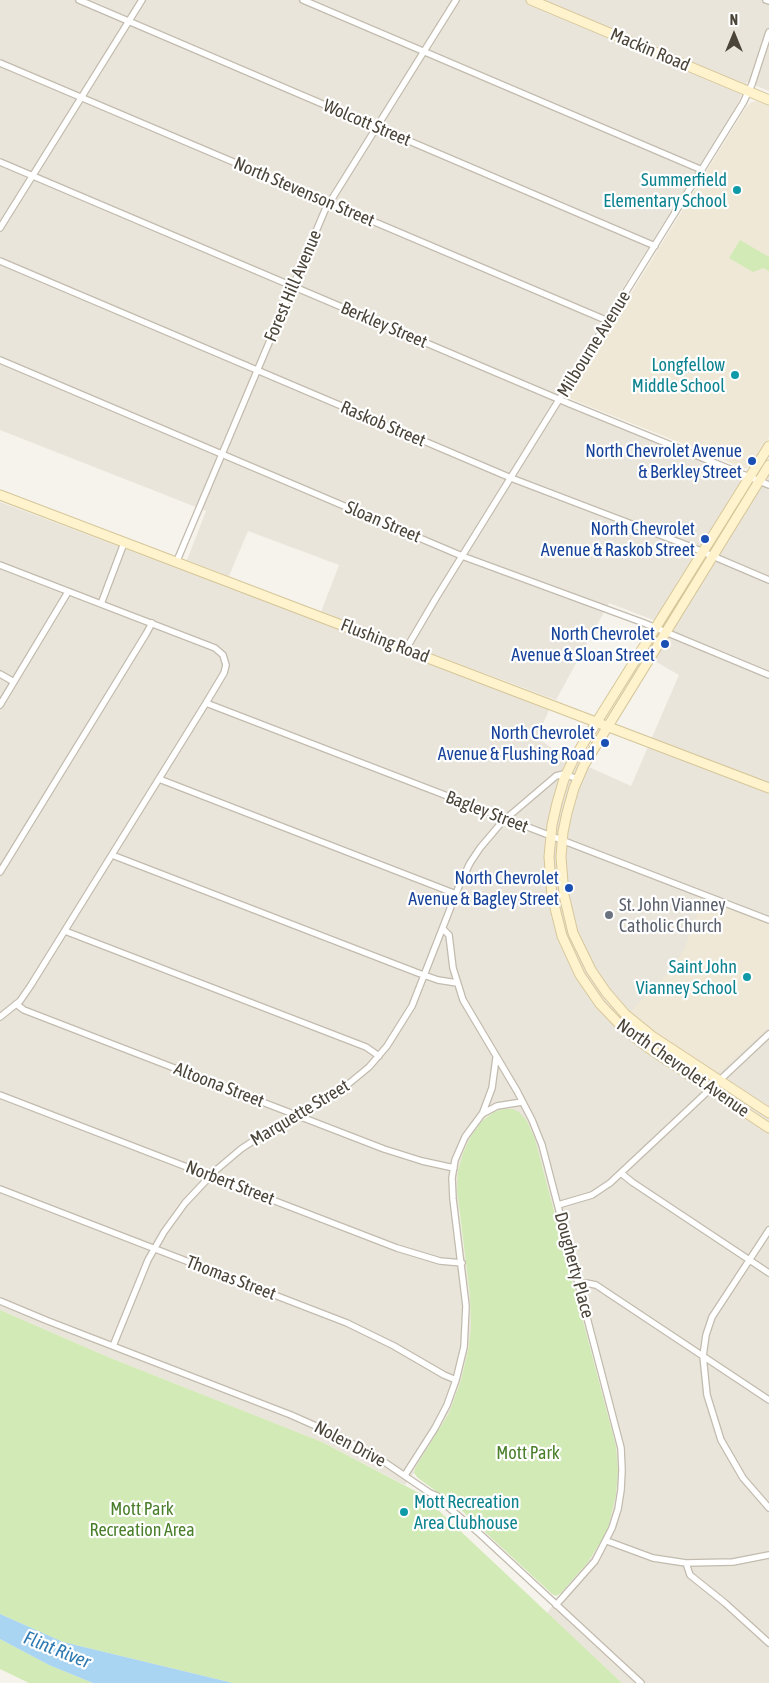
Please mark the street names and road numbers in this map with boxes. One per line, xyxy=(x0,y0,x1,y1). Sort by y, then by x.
street label: Mackin Road xyxy=(607,24,693,76)
street label: Wolcott Street xyxy=(320,95,414,151)
street label: North Stevenson Street xyxy=(230,153,378,231)
street label: Forest Hill Avenue xyxy=(260,227,326,345)
street label: Milbourne Avenue xyxy=(553,287,635,401)
street label: Berkley Street xyxy=(337,297,431,353)
street label: Raskob Street xyxy=(337,396,429,452)
street label: Sloan Street xyxy=(342,496,424,548)
street label: Flushing Road xyxy=(338,614,432,668)
street label: Bagley Street xyxy=(443,786,531,838)
street label: North Chevrolet Avenue xyxy=(613,1014,753,1122)
street label: Altoona Street xyxy=(171,1058,267,1112)
street label: Marquette Street xyxy=(247,1075,353,1151)
street label: Norbert Street xyxy=(183,1156,277,1210)
street label: Dougherty Place xyxy=(549,1210,599,1320)
street label: Thomas Street xyxy=(183,1251,279,1305)
street label: Nolen Drive xyxy=(311,1416,389,1472)

